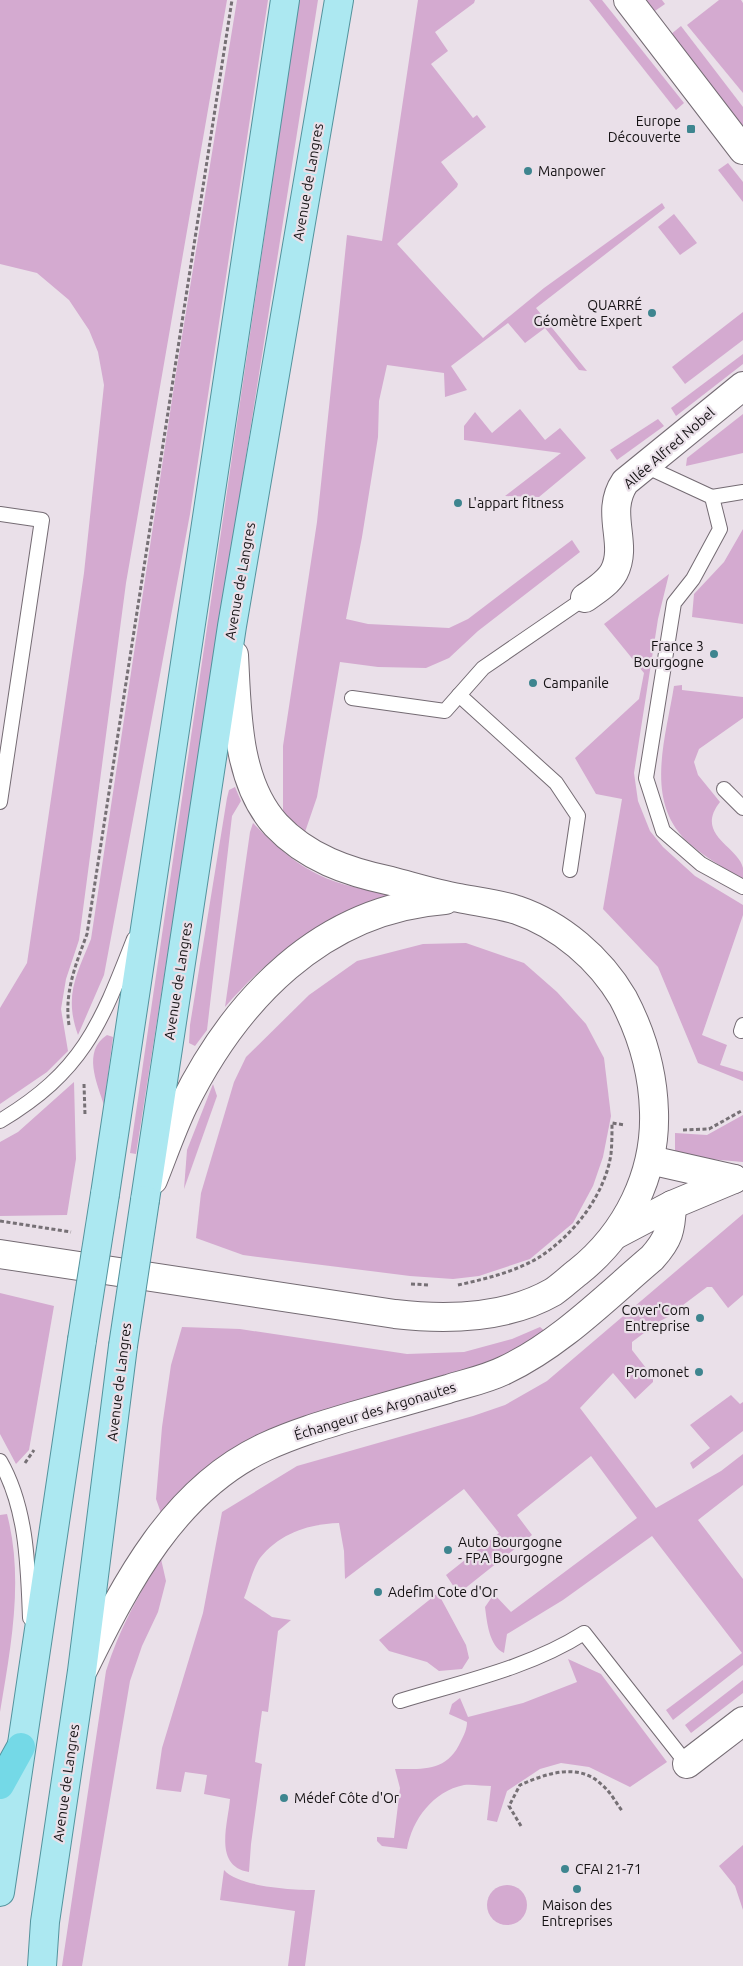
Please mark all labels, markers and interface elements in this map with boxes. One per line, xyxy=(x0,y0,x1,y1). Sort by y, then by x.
place label: Europe Découverte xyxy=(608,113,681,145)
street label: Avenue de Langres xyxy=(290,122,326,242)
marker: Europe Découverte xyxy=(685,123,697,135)
place label: Manpower xyxy=(538,163,606,179)
marker: Manpower xyxy=(522,165,534,177)
place label: QUARRÉ Géomètre Expert xyxy=(533,296,642,329)
marker: QUARRÉ Géomètre Expert xyxy=(646,307,658,319)
street label: Allée Alfred Nobel xyxy=(620,404,718,492)
place label: L'appart fitness xyxy=(468,495,564,511)
marker: L'appart fitness xyxy=(452,497,464,509)
street label: Avenue de Langres xyxy=(222,521,258,641)
place label: France 3 Bourgogne xyxy=(634,638,704,670)
marker: France 3 Bourgogne xyxy=(708,648,720,660)
place label: Campanile xyxy=(543,675,609,691)
marker: Campanile xyxy=(527,677,539,689)
street label: Avenue de Langres xyxy=(161,921,195,1041)
place label: Cover'Com Entreprise xyxy=(621,1302,690,1334)
marker: Cover'Com Entreprise xyxy=(694,1312,706,1324)
street label: Avenue de Langres xyxy=(104,1322,134,1442)
place label: Promonet xyxy=(626,1364,689,1380)
marker: Promonet xyxy=(693,1366,705,1378)
street label: Échangeur des Argonautes xyxy=(292,1378,458,1443)
place label: Auto Bourgogne - FPA Bourgogne xyxy=(458,1534,563,1566)
marker: Auto Bourgogne - FPA Bourgogne xyxy=(442,1544,454,1556)
place label: Adefim Cote d'Or xyxy=(388,1584,498,1600)
marker: Adefim Cote d'Or xyxy=(372,1586,384,1598)
street label: Avenue de Langres xyxy=(50,1723,82,1843)
place label: Médef Côte d'Or xyxy=(294,1790,400,1806)
marker: Médef Côte d'Or xyxy=(278,1792,290,1804)
place label: CFAI 21-71 xyxy=(575,1861,642,1877)
marker: CFAI 21-71 xyxy=(559,1863,571,1875)
marker: Maison des Entreprises xyxy=(571,1883,583,1895)
place label: Maison des Entreprises xyxy=(541,1897,613,1929)

